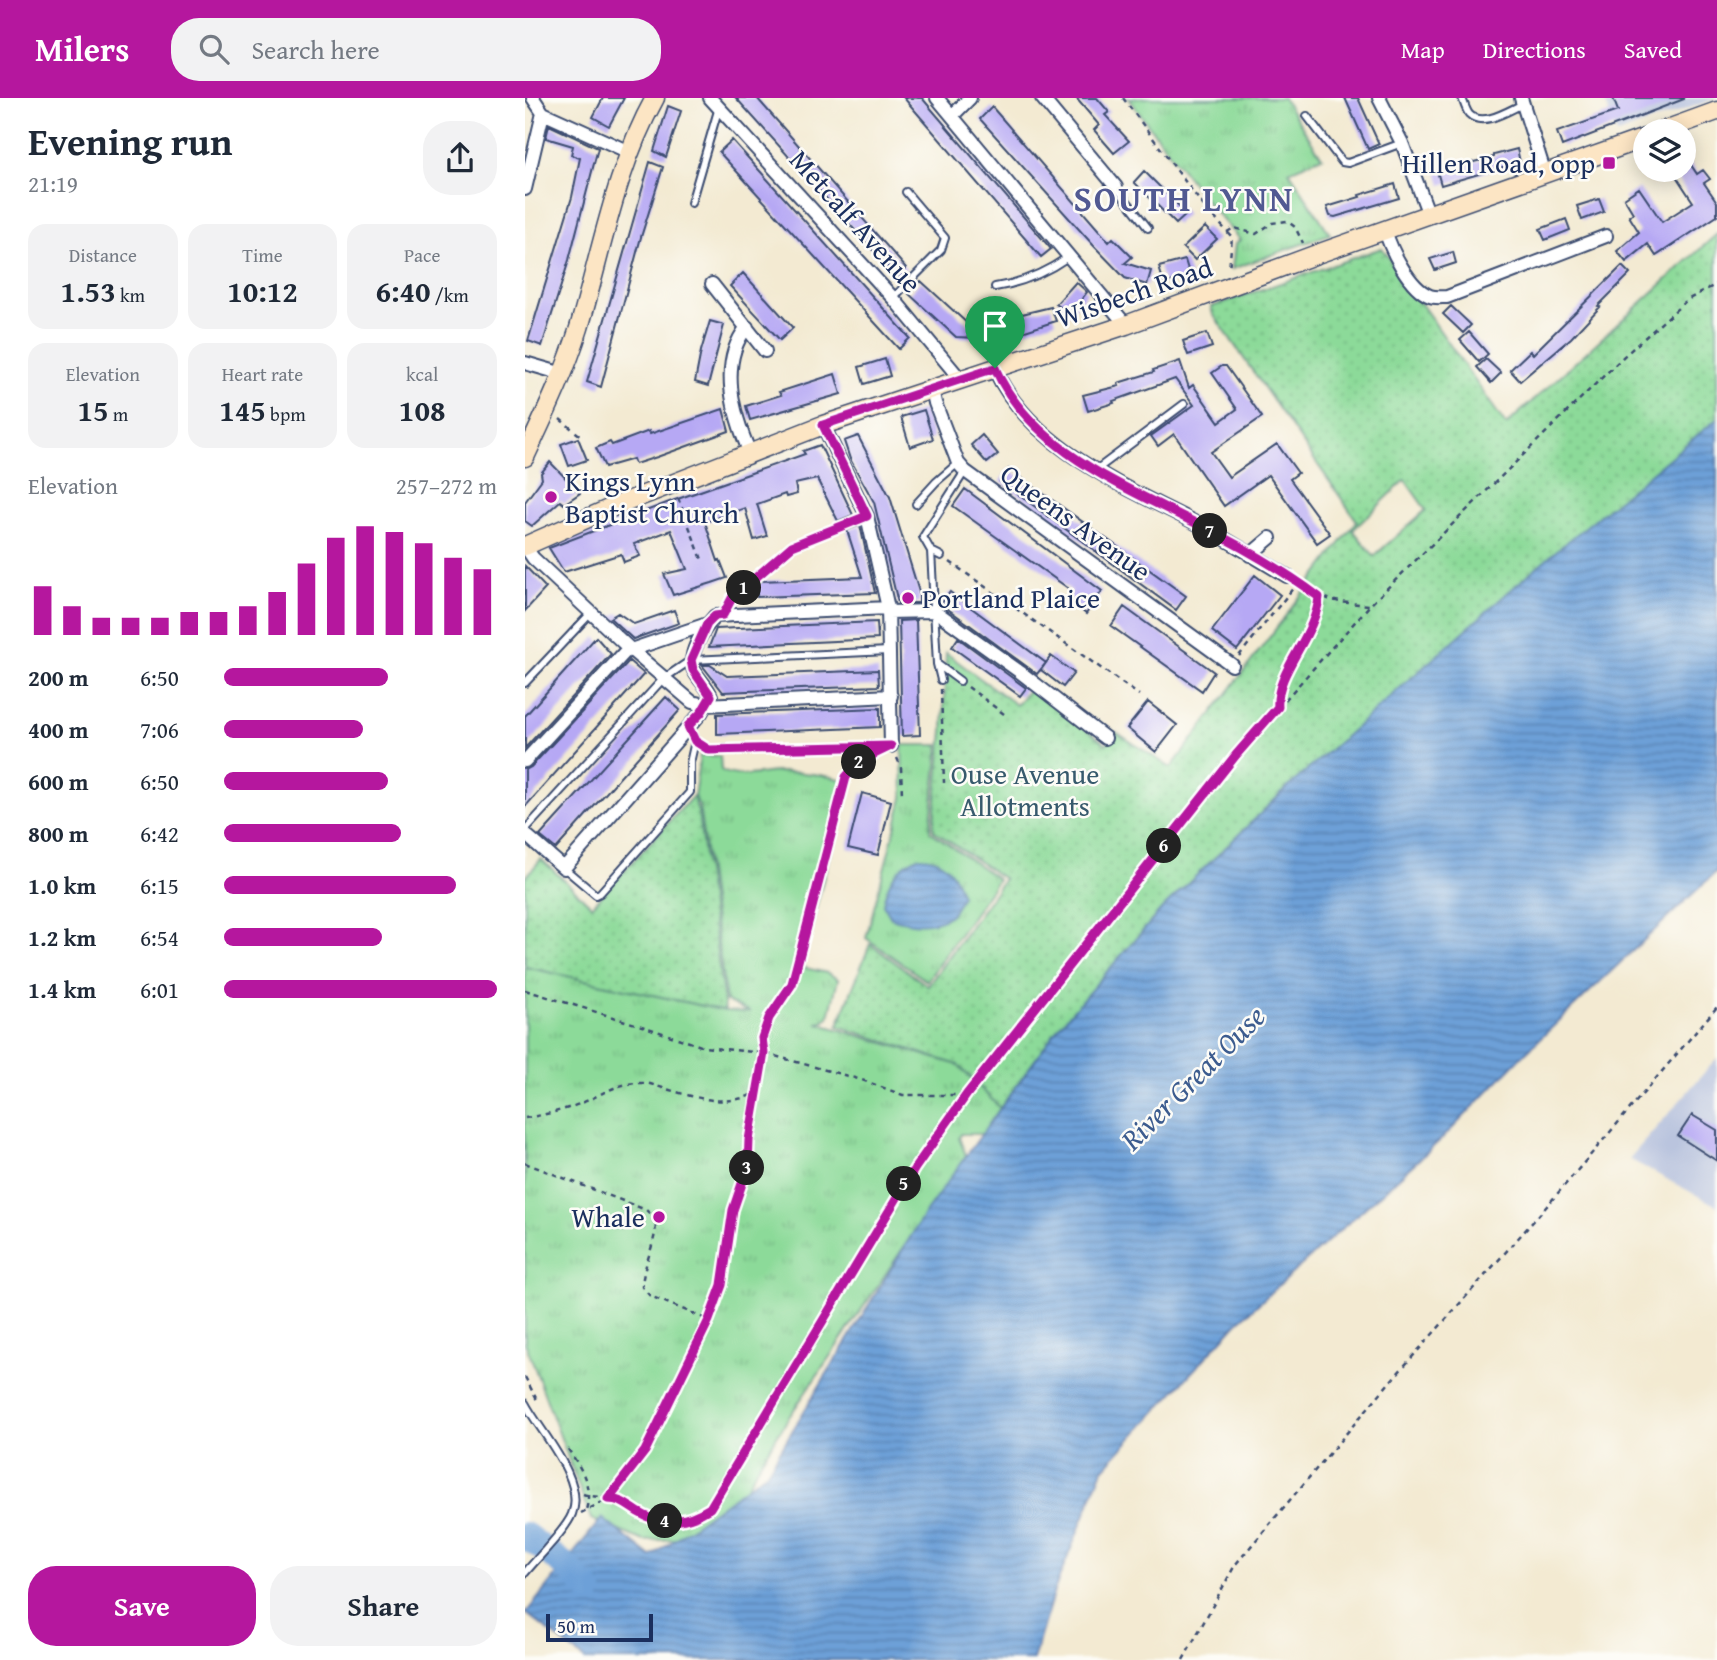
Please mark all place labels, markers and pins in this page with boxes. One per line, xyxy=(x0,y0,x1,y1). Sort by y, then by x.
place label: Hillen Road, opp xyxy=(1402,142,1595,183)
marker: Hillen Road, opp xyxy=(1601,155,1617,171)
pin xyxy=(965,296,1025,368)
place label: Kings Lynn Baptist Church xyxy=(565,460,739,533)
marker: Kings Lynn Baptist Church xyxy=(543,489,559,505)
pin: 7 xyxy=(1193,514,1227,548)
pin: 1 xyxy=(727,570,761,606)
place label: Portland Plaice xyxy=(922,577,1100,618)
marker: Portland Plaice xyxy=(900,590,916,606)
pin: 2 xyxy=(841,744,877,780)
pin: 6 xyxy=(1147,828,1181,864)
pin: 3 xyxy=(729,1150,765,1186)
pin: 5 xyxy=(887,1166,921,1202)
place label: Whale xyxy=(571,1196,645,1237)
marker: Whale xyxy=(651,1209,667,1225)
pin: 4 xyxy=(647,1504,683,1538)

